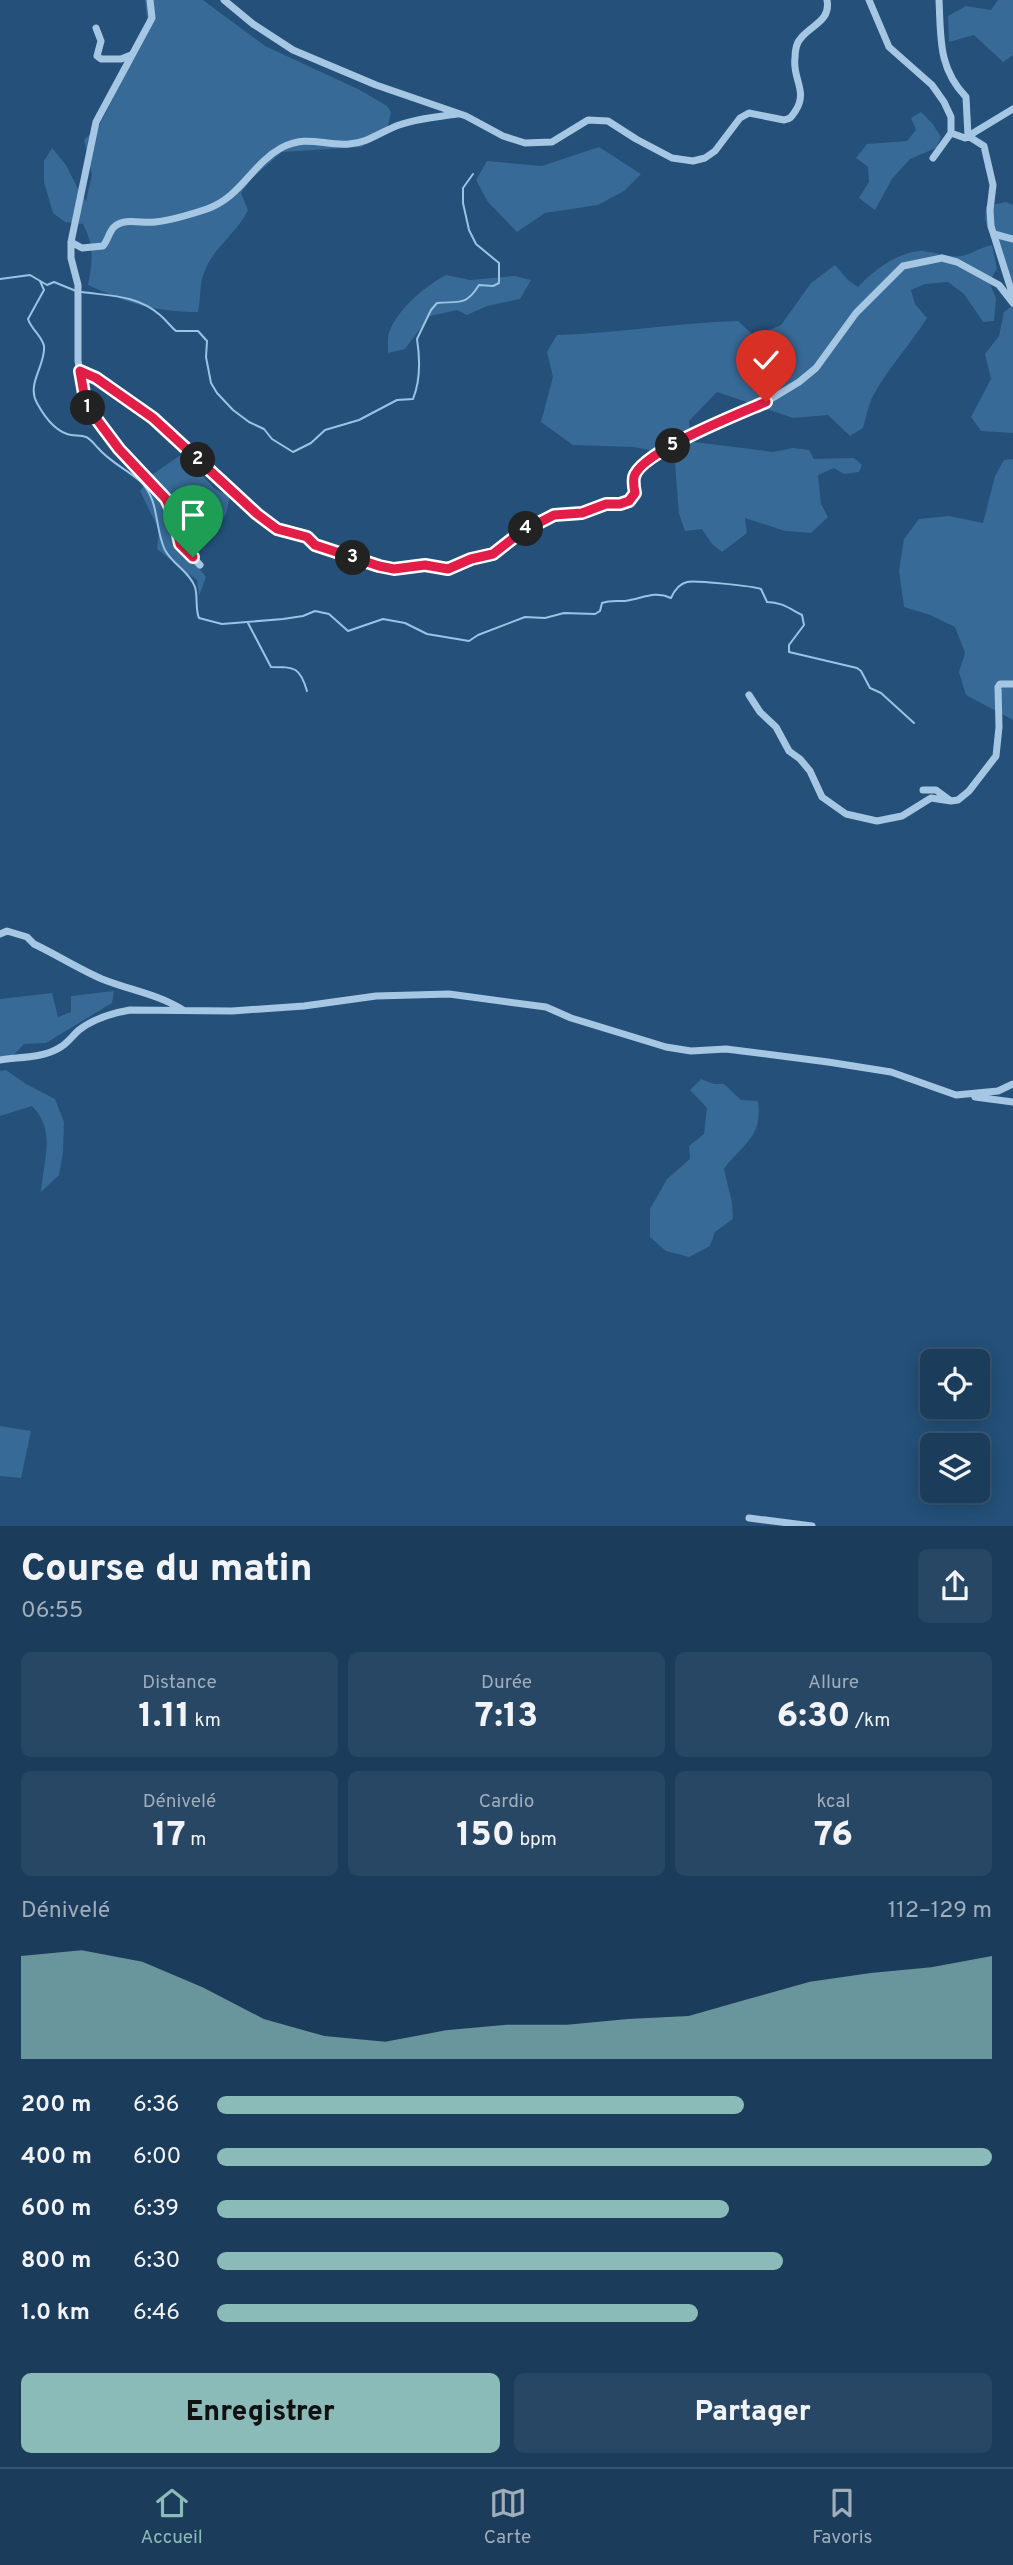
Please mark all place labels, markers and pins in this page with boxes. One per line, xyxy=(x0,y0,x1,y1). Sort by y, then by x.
pin xyxy=(736,330,796,402)
pin: 1 xyxy=(70,390,106,426)
pin: 5 xyxy=(656,428,690,464)
pin: 2 xyxy=(180,442,216,477)
pin xyxy=(163,485,223,557)
pin: 4 xyxy=(508,512,544,546)
pin: 3 xyxy=(336,540,370,576)

